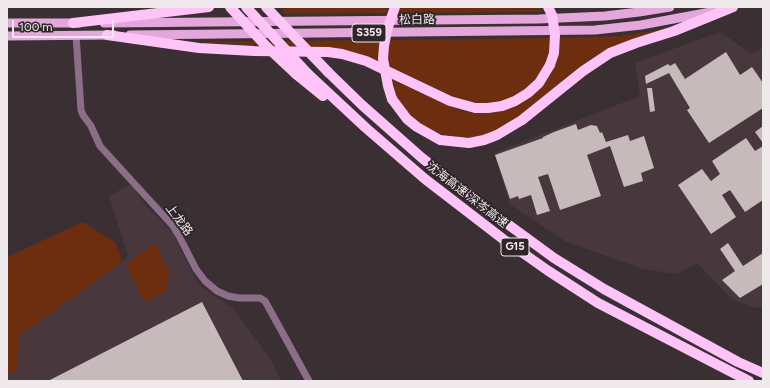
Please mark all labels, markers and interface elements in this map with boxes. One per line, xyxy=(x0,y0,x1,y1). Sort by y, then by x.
scale bar xyxy=(14,12,116,38)
street label: 松白路 xyxy=(399,12,435,28)
text: 100 m xyxy=(19,20,53,34)
road number: S359 xyxy=(352,24,386,42)
street label: 沈海高速 深岑高速 xyxy=(424,159,510,231)
street label: 上龙路 xyxy=(162,201,196,239)
road number: G15 xyxy=(501,238,529,256)

